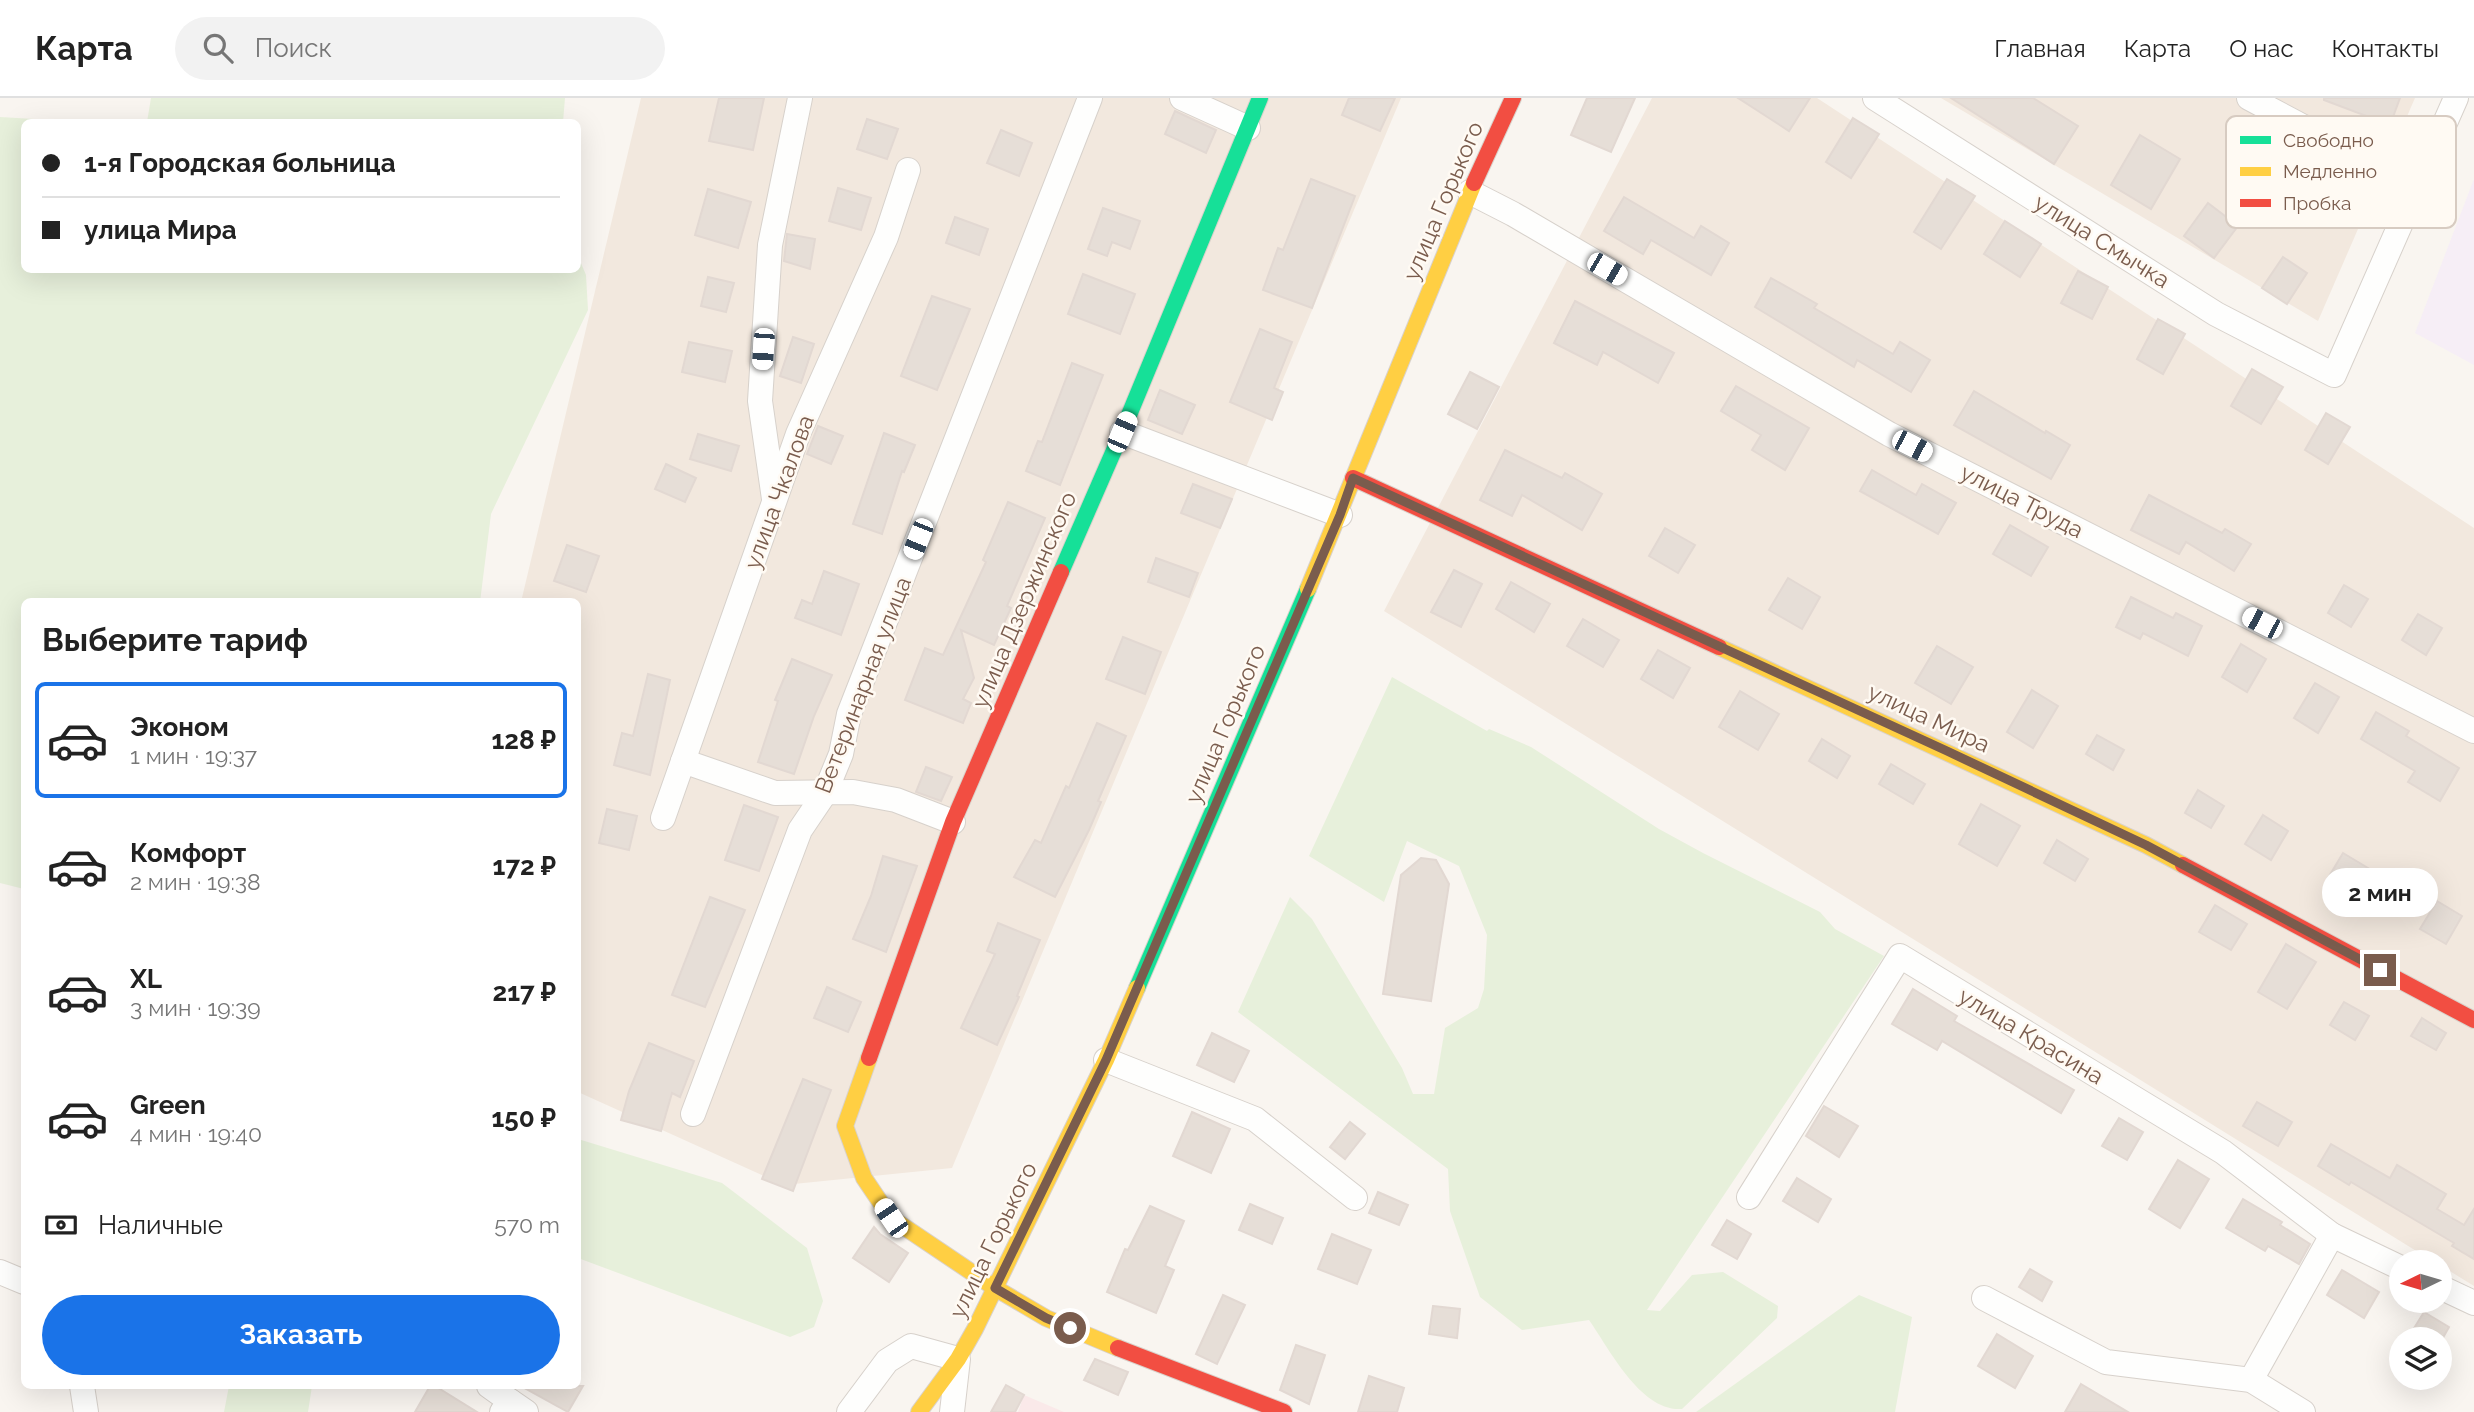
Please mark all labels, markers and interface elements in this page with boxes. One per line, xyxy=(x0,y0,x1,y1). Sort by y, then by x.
search box xyxy=(175,17,665,80)
text: Карта xyxy=(35,29,133,68)
icon: search xyxy=(199,29,237,67)
text: Поиск xyxy=(255,33,332,63)
text: Главная xyxy=(1994,34,2086,63)
text: Карта xyxy=(2124,34,2191,63)
text: О нас xyxy=(2229,34,2294,63)
text: Контакты xyxy=(2332,34,2439,63)
legend xyxy=(2226,116,2456,228)
street label: улица Горького xyxy=(1397,117,1488,284)
text: Свободно xyxy=(2283,129,2374,151)
text: 1-я Городская больница xyxy=(84,148,396,178)
text: Медленно xyxy=(2283,160,2377,182)
street label: улица Смычка xyxy=(2029,188,2175,293)
text: Пробка xyxy=(2283,192,2351,214)
text: улица Мира xyxy=(84,215,237,245)
car xyxy=(1584,249,1631,289)
car xyxy=(752,327,775,371)
car xyxy=(1105,409,1140,455)
street label: улица Чкалова xyxy=(738,411,819,572)
car xyxy=(1889,427,1936,465)
street label: улица Труда xyxy=(1956,458,2088,543)
street label: улица Дзержинского xyxy=(966,488,1081,712)
car xyxy=(901,516,936,562)
street label: Ветеринарная улица xyxy=(809,573,916,797)
car xyxy=(2239,604,2286,642)
text: Выберите тариф xyxy=(42,621,308,658)
street label: улица Горького xyxy=(1179,640,1270,807)
street label: улица Мира xyxy=(1864,678,1995,758)
icon: car xyxy=(46,709,109,772)
text: Эконом xyxy=(130,712,229,742)
text: 128 ₽ xyxy=(491,725,556,755)
text: 1 мин · 19:37 xyxy=(130,742,257,769)
icon: car xyxy=(46,835,109,898)
text: Комфорт xyxy=(130,838,246,868)
text: 172 ₽ xyxy=(493,851,556,881)
text: 2 мин · 19:38 xyxy=(130,868,261,895)
callout: 2 мин xyxy=(2322,868,2438,918)
text: 2 мин xyxy=(2348,879,2412,906)
route end xyxy=(2364,954,2396,986)
icon: car xyxy=(46,961,109,1024)
text: XL xyxy=(130,964,162,994)
text: 217 ₽ xyxy=(493,977,556,1007)
street label: улица Красина xyxy=(1954,982,2109,1090)
text: 3 мин · 19:39 xyxy=(130,994,261,1021)
icon: car xyxy=(46,1087,109,1150)
text: Green xyxy=(130,1090,206,1120)
text: 150 ₽ xyxy=(491,1103,556,1133)
text: 4 мин · 19:40 xyxy=(130,1120,262,1147)
street label: улица Горького xyxy=(943,1157,1042,1322)
car xyxy=(871,1195,912,1241)
icon: cash xyxy=(42,1206,80,1244)
text: Наличные xyxy=(98,1210,223,1240)
text: 570 m xyxy=(494,1211,560,1238)
north arrow xyxy=(2389,1250,2452,1312)
map controls xyxy=(2389,1250,2452,1390)
button: Заказать xyxy=(42,1295,560,1375)
route start xyxy=(1054,1312,1086,1344)
button: layers xyxy=(2389,1327,2452,1390)

